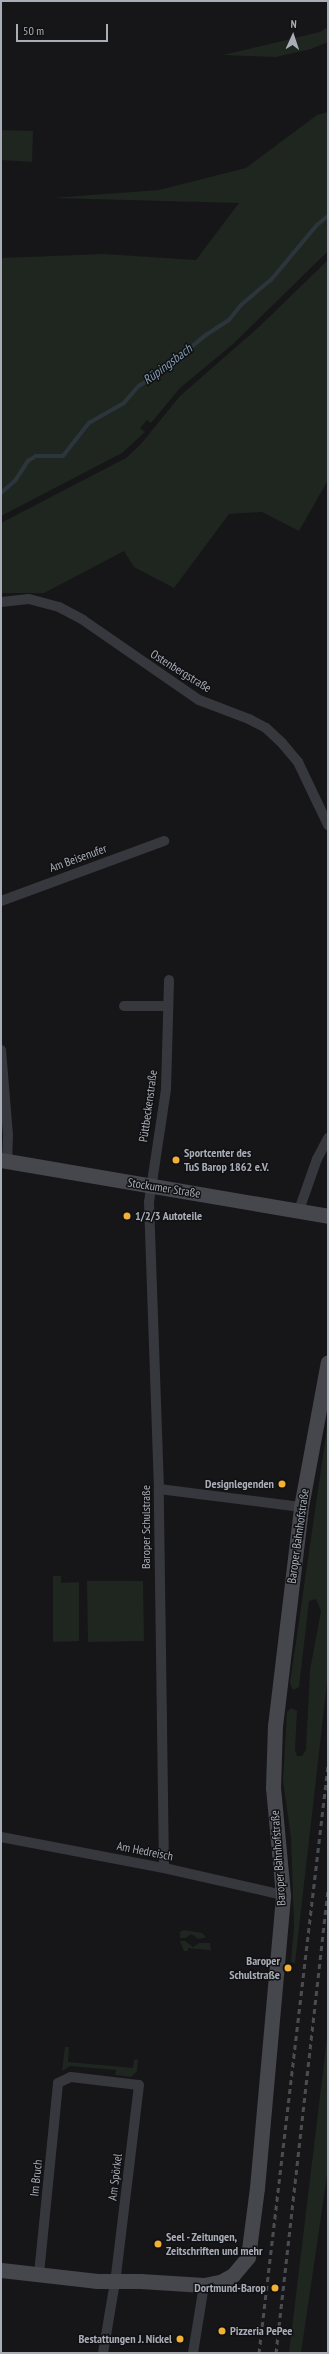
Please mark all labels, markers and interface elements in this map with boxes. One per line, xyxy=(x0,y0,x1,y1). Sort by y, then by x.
scale bar xyxy=(18,16,110,42)
north arrow xyxy=(273,16,313,56)
text: N xyxy=(290,17,297,31)
text: 50 m xyxy=(23,23,44,38)
water label: Rüpingsbach xyxy=(140,342,196,388)
street label: Ostenbergstraße xyxy=(148,647,214,695)
street label: Am Beisenufer xyxy=(47,841,109,875)
street label: Püttbeckenstraße xyxy=(136,1069,160,1143)
place label: Sportcenter des TuS Barop 1862 e.V. xyxy=(184,1146,269,1174)
marker: Sportcenter des TuS Barop 1862 e.V. xyxy=(171,1155,181,1165)
street label: Stockumer Straße xyxy=(127,1175,201,1201)
place label: 1/2/3 Autoteile xyxy=(135,1209,203,1223)
marker: 1/2/3 Autoteile xyxy=(122,1211,132,1221)
place label: Designlegenden xyxy=(205,1477,274,1491)
marker: Designlegenden xyxy=(277,1479,287,1489)
street label: Baroper Schulstraße xyxy=(139,1485,153,1569)
street label: Baroper Bahnhofstraße xyxy=(284,1488,312,1584)
street label: Baroper Bahnhofstraße xyxy=(267,1810,289,1906)
street label: Am Hedreisch xyxy=(116,1838,174,1864)
place label: Baroper Schulstraße xyxy=(229,1954,280,1982)
marker: Baroper Schulstraße xyxy=(283,1963,293,1973)
street label: Am Spörkel xyxy=(105,2153,125,2201)
street label: Im Bruch xyxy=(27,2159,45,2197)
place label: Seel - Zeitungen, Zeitschriften und mehr xyxy=(166,2230,263,2258)
marker: Seel - Zeitungen, Zeitschriften und mehr xyxy=(153,2239,163,2249)
place label: Dortmund-Barop xyxy=(194,2281,266,2295)
marker: Dortmund-Barop xyxy=(269,2282,281,2294)
place label: Pizzeria PePee xyxy=(230,2324,292,2338)
marker: Pizzeria PePee xyxy=(217,2326,227,2336)
place label: Bestattungen J. Nickel xyxy=(78,2332,172,2346)
marker: Bestattungen J. Nickel xyxy=(175,2334,185,2344)

